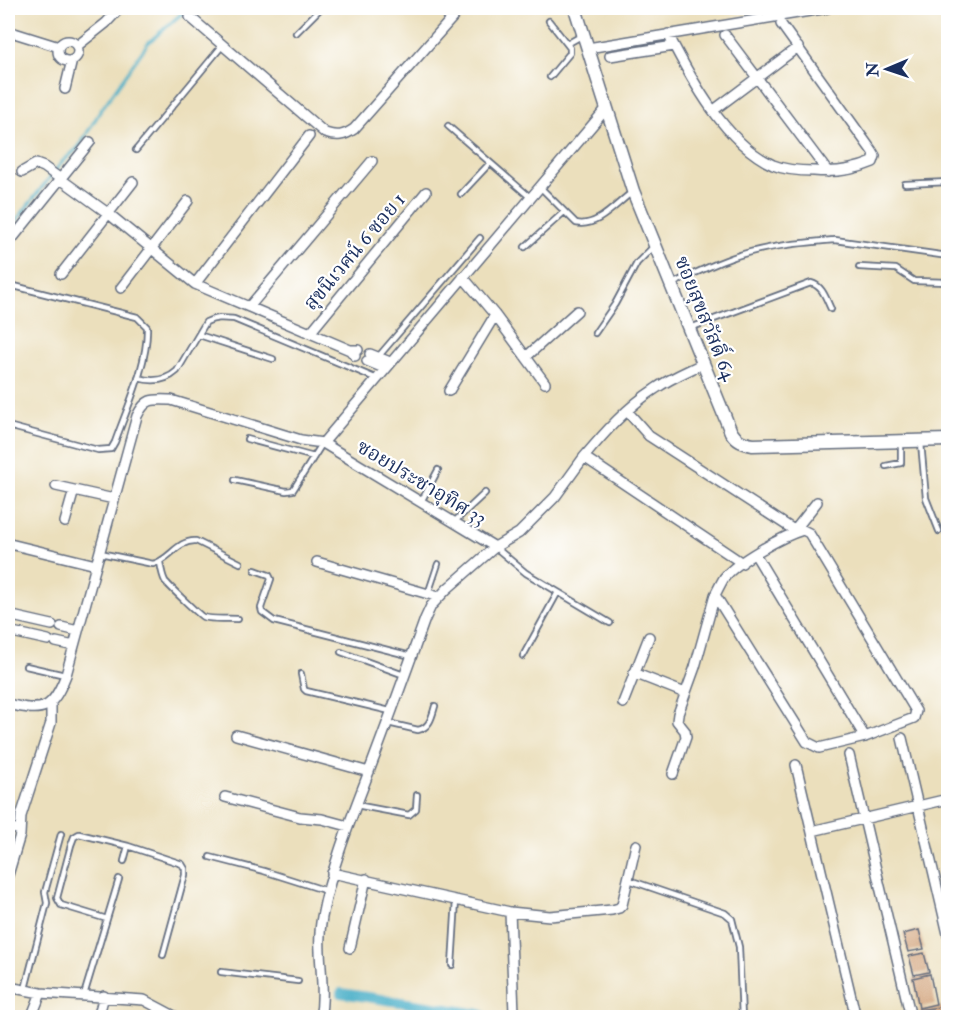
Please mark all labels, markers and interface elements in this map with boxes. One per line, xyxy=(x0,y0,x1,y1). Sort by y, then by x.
north arrow xyxy=(857,39,917,99)
text: N xyxy=(863,61,883,78)
street label: สุขนิเวศน์ 6 ซอย 1 xyxy=(298,187,411,315)
street label: ซอยสุขสวัสดิ์ 64 xyxy=(669,251,745,385)
street label: ซอยประชาอุทิศ 33 xyxy=(352,434,491,531)

